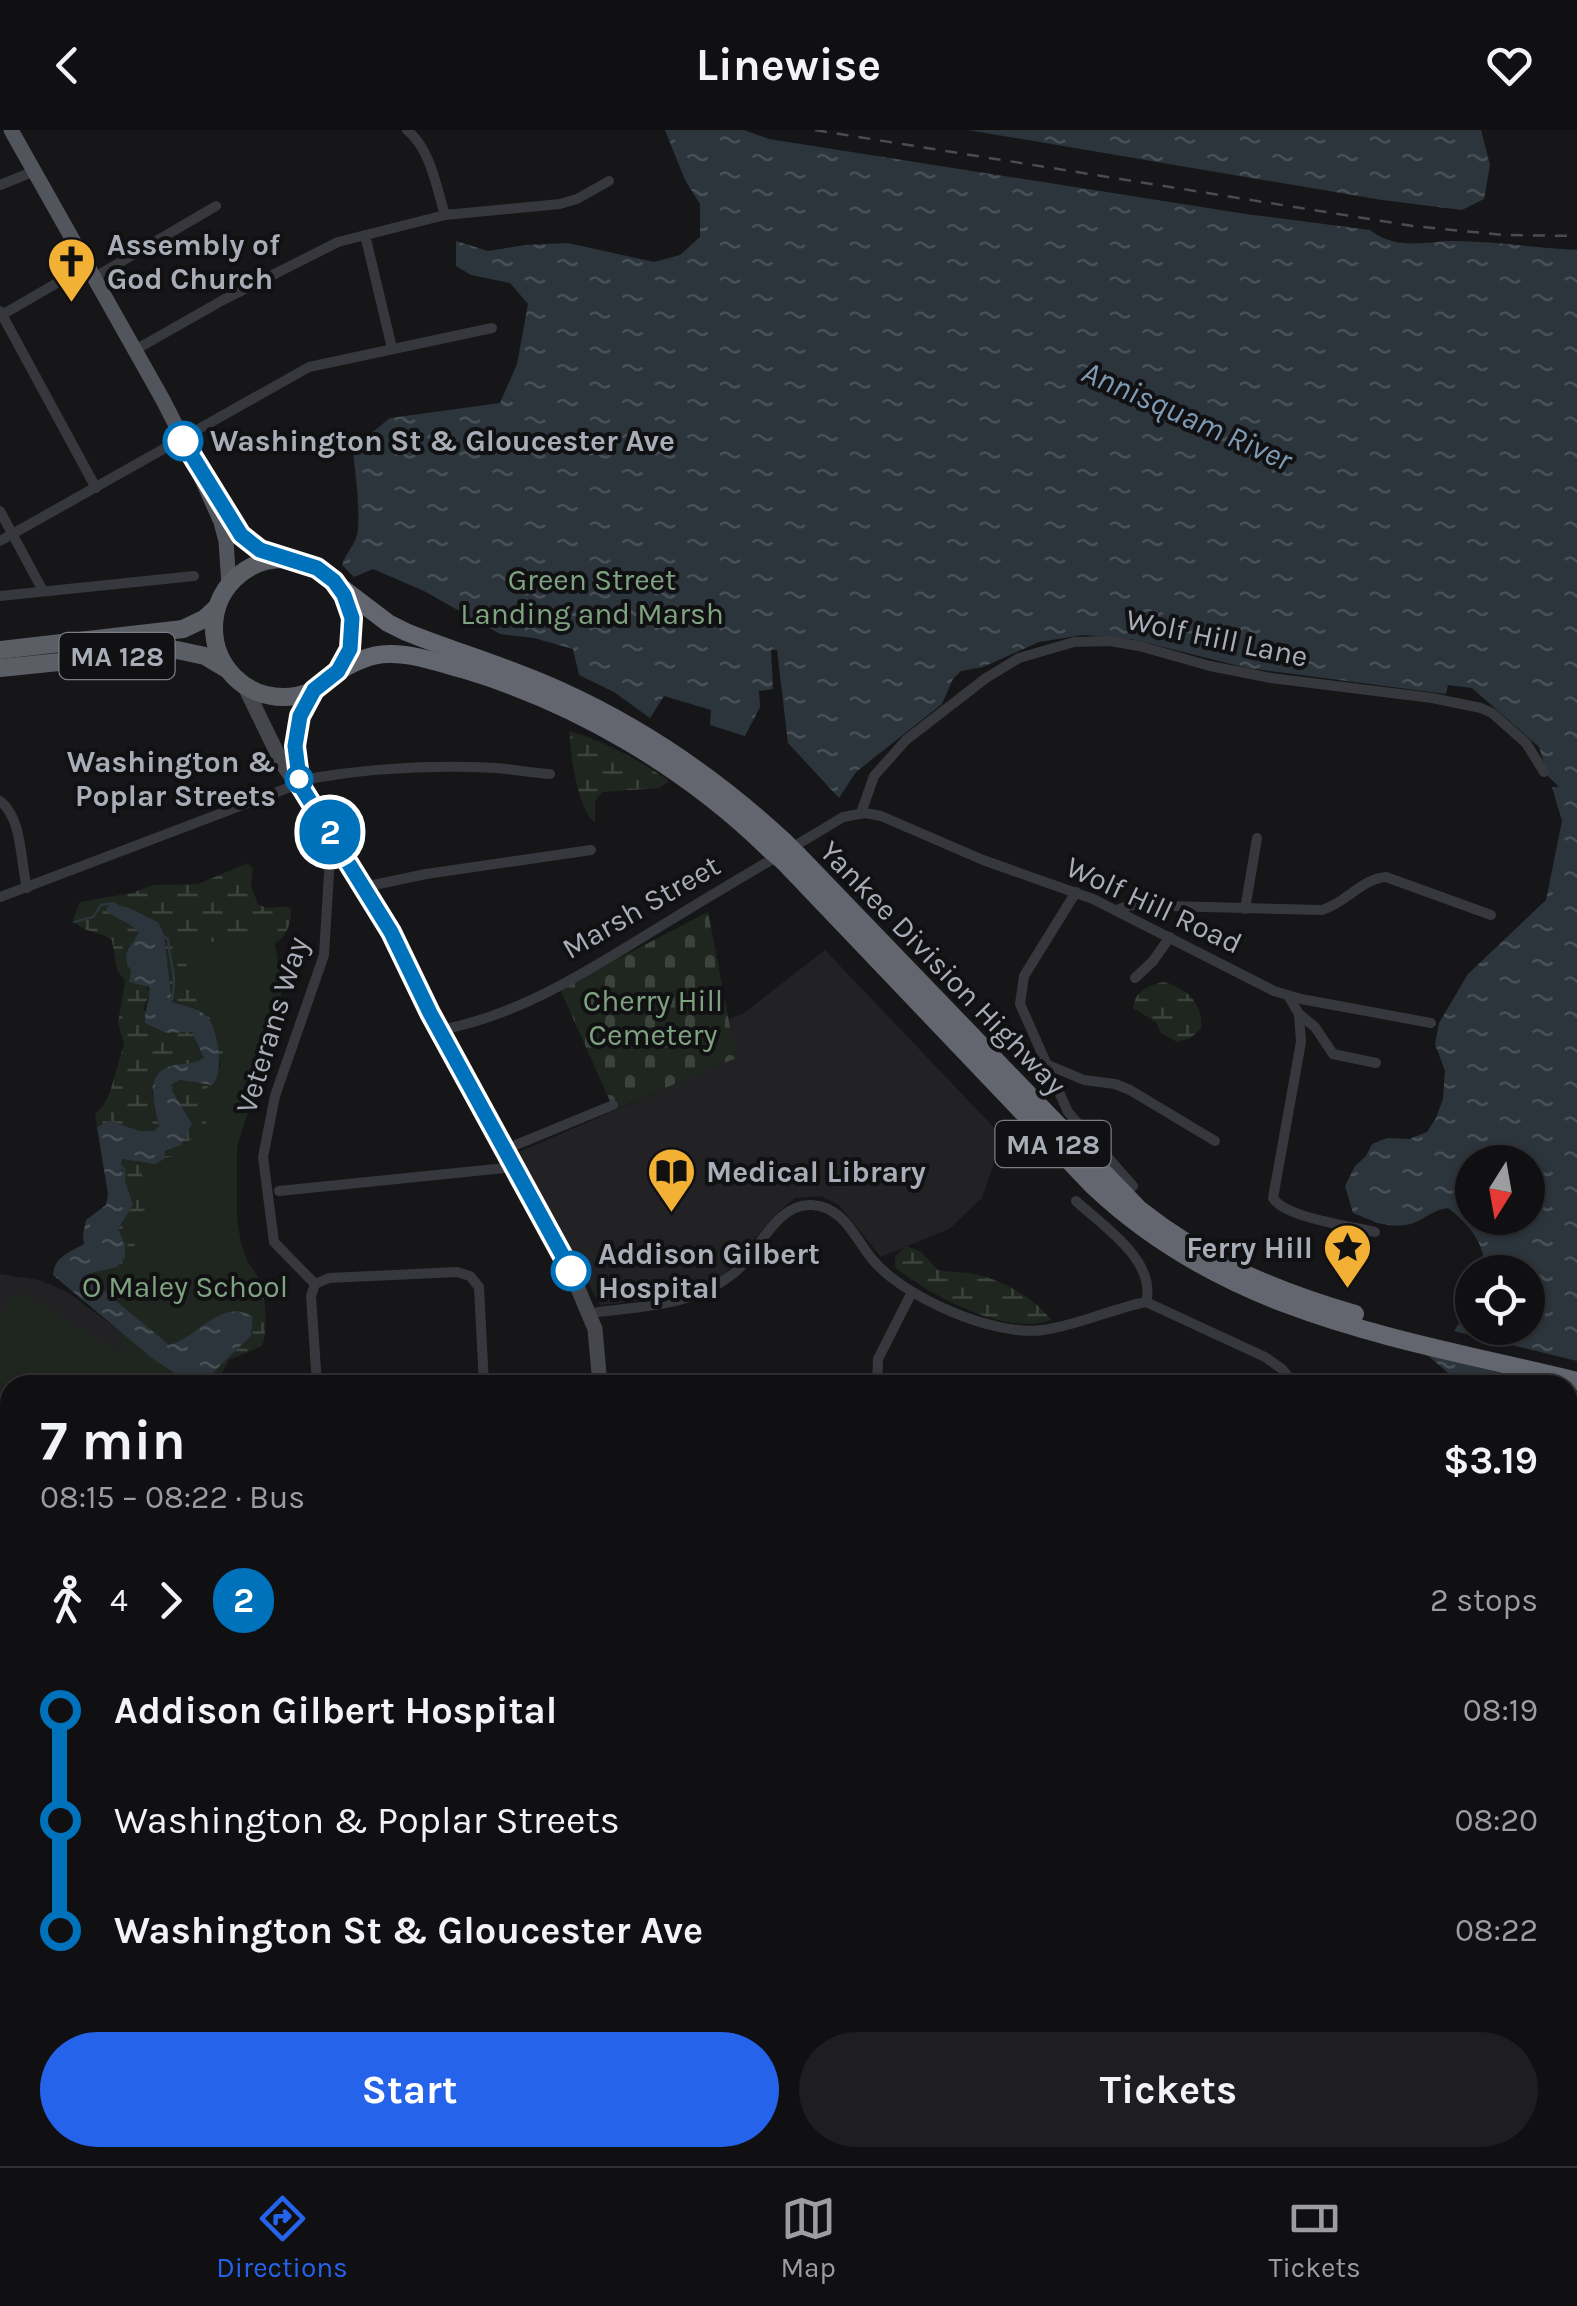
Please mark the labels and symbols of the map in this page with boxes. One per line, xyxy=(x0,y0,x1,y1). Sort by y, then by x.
place label: Assembly of God Church xyxy=(107,227,281,297)
church icon: Assembly of God Church xyxy=(46,236,98,304)
water label: Annisquam River xyxy=(1076,353,1299,479)
marker: Washington St & Gloucester Ave xyxy=(164,422,202,460)
place label: Washington St & Gloucester Ave xyxy=(210,423,675,459)
park label: Green Street Landing and Marsh xyxy=(460,562,724,632)
street label: Wolf Hill Lane xyxy=(1123,601,1311,675)
road number: MA 128 xyxy=(59,633,174,679)
place label: Washington & Poplar Streets xyxy=(67,744,276,814)
marker: Washington & Poplar Streets xyxy=(286,766,312,792)
line badge: 2 xyxy=(298,800,362,864)
street label: Yankee Division Highway xyxy=(812,833,1074,1103)
street label: Marsh Street xyxy=(556,847,726,967)
street label: Wolf Hill Road xyxy=(1060,849,1248,961)
street label: Veterans Way xyxy=(228,932,316,1118)
park label: Cherry Hill Cemetery xyxy=(583,983,723,1053)
road number: MA 128 xyxy=(996,1121,1110,1167)
north arrow xyxy=(1455,1145,1545,1235)
library icon: Medical Library xyxy=(645,1146,697,1214)
place label: Medical Library xyxy=(706,1154,926,1190)
place icon: Ferry Hill xyxy=(1322,1222,1374,1290)
place label: Ferry Hill xyxy=(1186,1230,1313,1266)
place label: Addison Gilbert Hospital xyxy=(598,1236,820,1306)
marker: Addison Gilbert Hospital xyxy=(552,1252,590,1290)
park label: O Maley School xyxy=(82,1269,288,1305)

